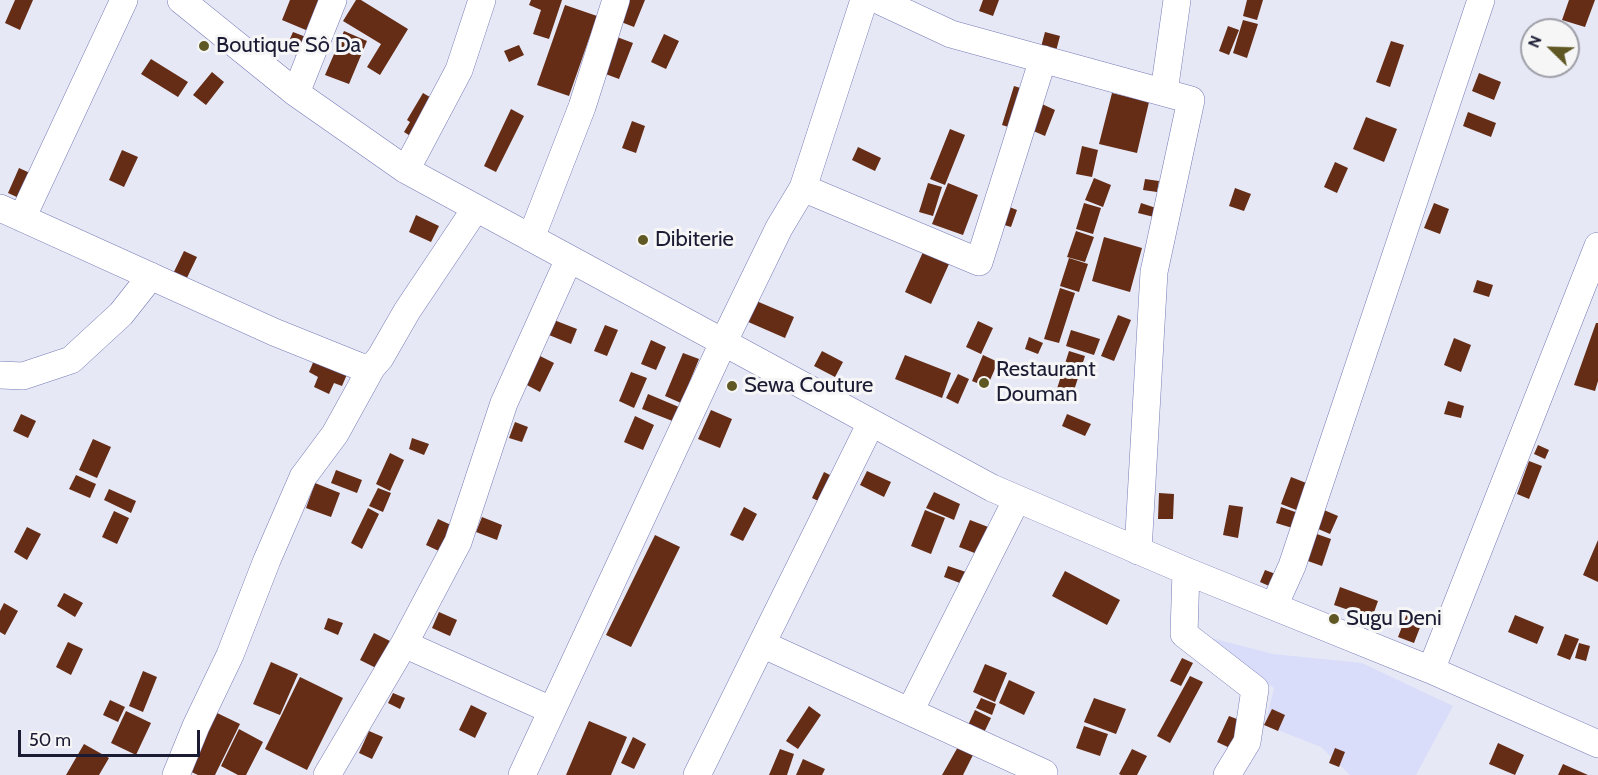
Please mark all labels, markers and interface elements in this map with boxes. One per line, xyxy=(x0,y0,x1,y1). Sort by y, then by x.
north arrow xyxy=(1520,18,1580,78)
place label: Boutique Sô Da xyxy=(216,33,361,59)
text: N xyxy=(1524,33,1546,50)
marker: Boutique Sô Da xyxy=(197,39,211,53)
place label: Dibiterie xyxy=(655,227,734,253)
marker: Dibiterie xyxy=(636,233,650,247)
place label: Restaurant Douman xyxy=(996,357,1096,408)
place label: Sewa Couture xyxy=(744,373,873,399)
marker: Restaurant Douman xyxy=(977,376,991,390)
marker: Sewa Couture xyxy=(725,379,739,393)
place label: Sugu Deni xyxy=(1346,606,1442,632)
marker: Sugu Deni xyxy=(1327,612,1341,626)
scale bar xyxy=(21,718,202,756)
text: 50 m xyxy=(29,729,71,751)

